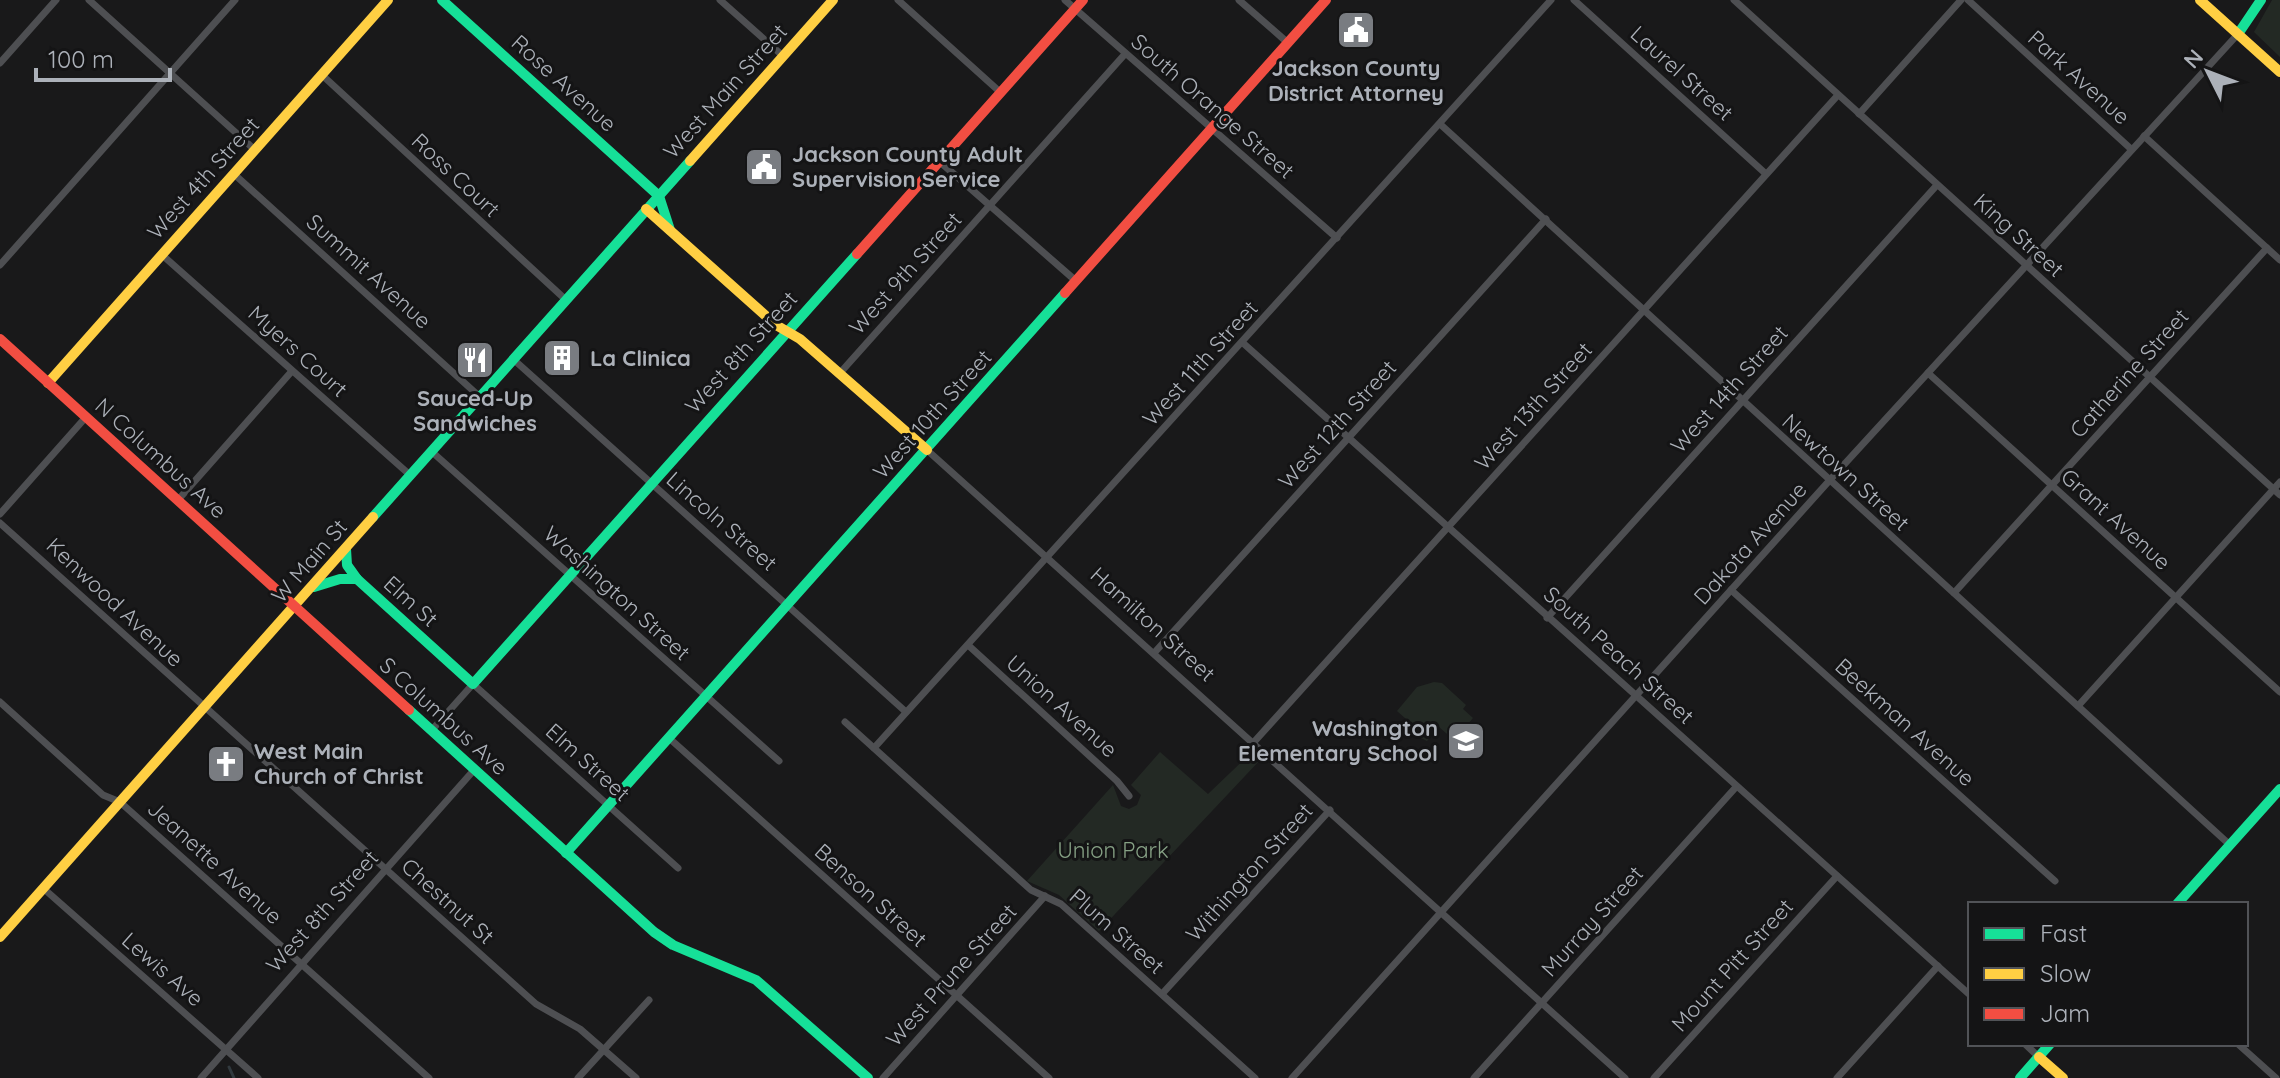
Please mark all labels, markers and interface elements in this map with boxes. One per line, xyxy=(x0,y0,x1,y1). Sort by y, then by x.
public building icon: Jackson County District Attorney xyxy=(1335,9,1377,51)
street label: West Main Street xyxy=(657,18,793,164)
street label: Laurel Street xyxy=(1625,19,1739,127)
street label: Park Avenue xyxy=(2022,24,2136,130)
street label: Rose Avenue xyxy=(506,28,622,138)
street label: South Orange Street xyxy=(1126,28,1300,184)
scale bar xyxy=(36,32,170,82)
north arrow xyxy=(2168,32,2248,112)
text: N xyxy=(2177,43,2209,74)
text: 100 m xyxy=(48,44,114,74)
place label: Jackson County District Attorney xyxy=(1268,54,1444,107)
street label: West 4th Street xyxy=(141,111,265,245)
street label: Ross Court xyxy=(406,127,506,223)
place label: Jackson County Adult Supervision Service xyxy=(792,140,1023,193)
public building icon: Jackson County Adult Supervision Service xyxy=(743,146,785,188)
street label: King Street xyxy=(1968,187,2070,283)
street label: West 9th Street xyxy=(843,206,967,340)
street label: Summit Avenue xyxy=(301,208,437,334)
street label: West 8th Street xyxy=(679,285,803,419)
street label: West 11th Street xyxy=(1136,294,1264,432)
street label: Myers Court xyxy=(243,299,353,403)
street label: Catherine Street xyxy=(2064,302,2194,444)
street label: West 14th Street xyxy=(1664,319,1794,459)
street label: West 13th Street xyxy=(1468,336,1598,476)
building icon: La Clinica xyxy=(541,337,583,379)
restaurant icon: Sauced-Up Sandwiches xyxy=(454,339,496,381)
place label: La Clinica xyxy=(590,344,691,372)
street label: West 10th Street xyxy=(867,344,997,484)
street label: West 12th Street xyxy=(1272,354,1402,494)
place label: Sauced-Up Sandwiches xyxy=(413,384,537,437)
street label: N Columbus Ave xyxy=(90,392,232,524)
street label: Newtown Street xyxy=(1776,407,1916,537)
street label: Grant Avenue xyxy=(2055,462,2177,576)
street label: Lincoln Street xyxy=(661,465,783,577)
street label: Dakota Avenue xyxy=(1687,476,1813,610)
street label: W Main St xyxy=(265,513,353,609)
street label: Washington Street xyxy=(538,520,696,666)
street label: Kenwood Avenue xyxy=(41,531,189,673)
street label: Hamilton Street xyxy=(1085,561,1221,687)
street label: Elm St xyxy=(378,569,444,633)
street label: South Peach Street xyxy=(1538,580,1700,730)
street label: Union Avenue xyxy=(1000,649,1124,763)
street label: S Columbus Ave xyxy=(374,651,514,781)
street label: Beekman Avenue xyxy=(1829,652,1981,792)
place label: Washington Elementary School xyxy=(1238,714,1438,767)
street label: Elm Street xyxy=(540,717,636,807)
school or university icon: Washington Elementary School xyxy=(1445,720,1487,762)
place label: West Main Church of Christ xyxy=(254,737,424,790)
church icon: West Main Church of Christ xyxy=(205,743,247,785)
street label: Jeanette Avenue xyxy=(142,794,288,930)
street label: Withington Street xyxy=(1180,797,1318,947)
park label: Union Park xyxy=(1057,836,1169,864)
street label: Benson Street xyxy=(809,837,933,953)
street label: West 8th Street xyxy=(260,844,384,978)
street label: Chestnut St xyxy=(396,852,500,950)
street label: Murray Street xyxy=(1535,860,1649,982)
street label: Plum Street xyxy=(1064,882,1170,980)
street label: Mount Pitt Street xyxy=(1665,893,1799,1037)
street label: West Prune Street xyxy=(880,898,1022,1052)
legend xyxy=(1968,902,2248,1046)
text: Fast xyxy=(2040,918,2087,948)
street label: Lewis Ave xyxy=(116,926,210,1012)
text: Slow xyxy=(2040,958,2091,988)
text: Jam xyxy=(2040,998,2090,1028)

